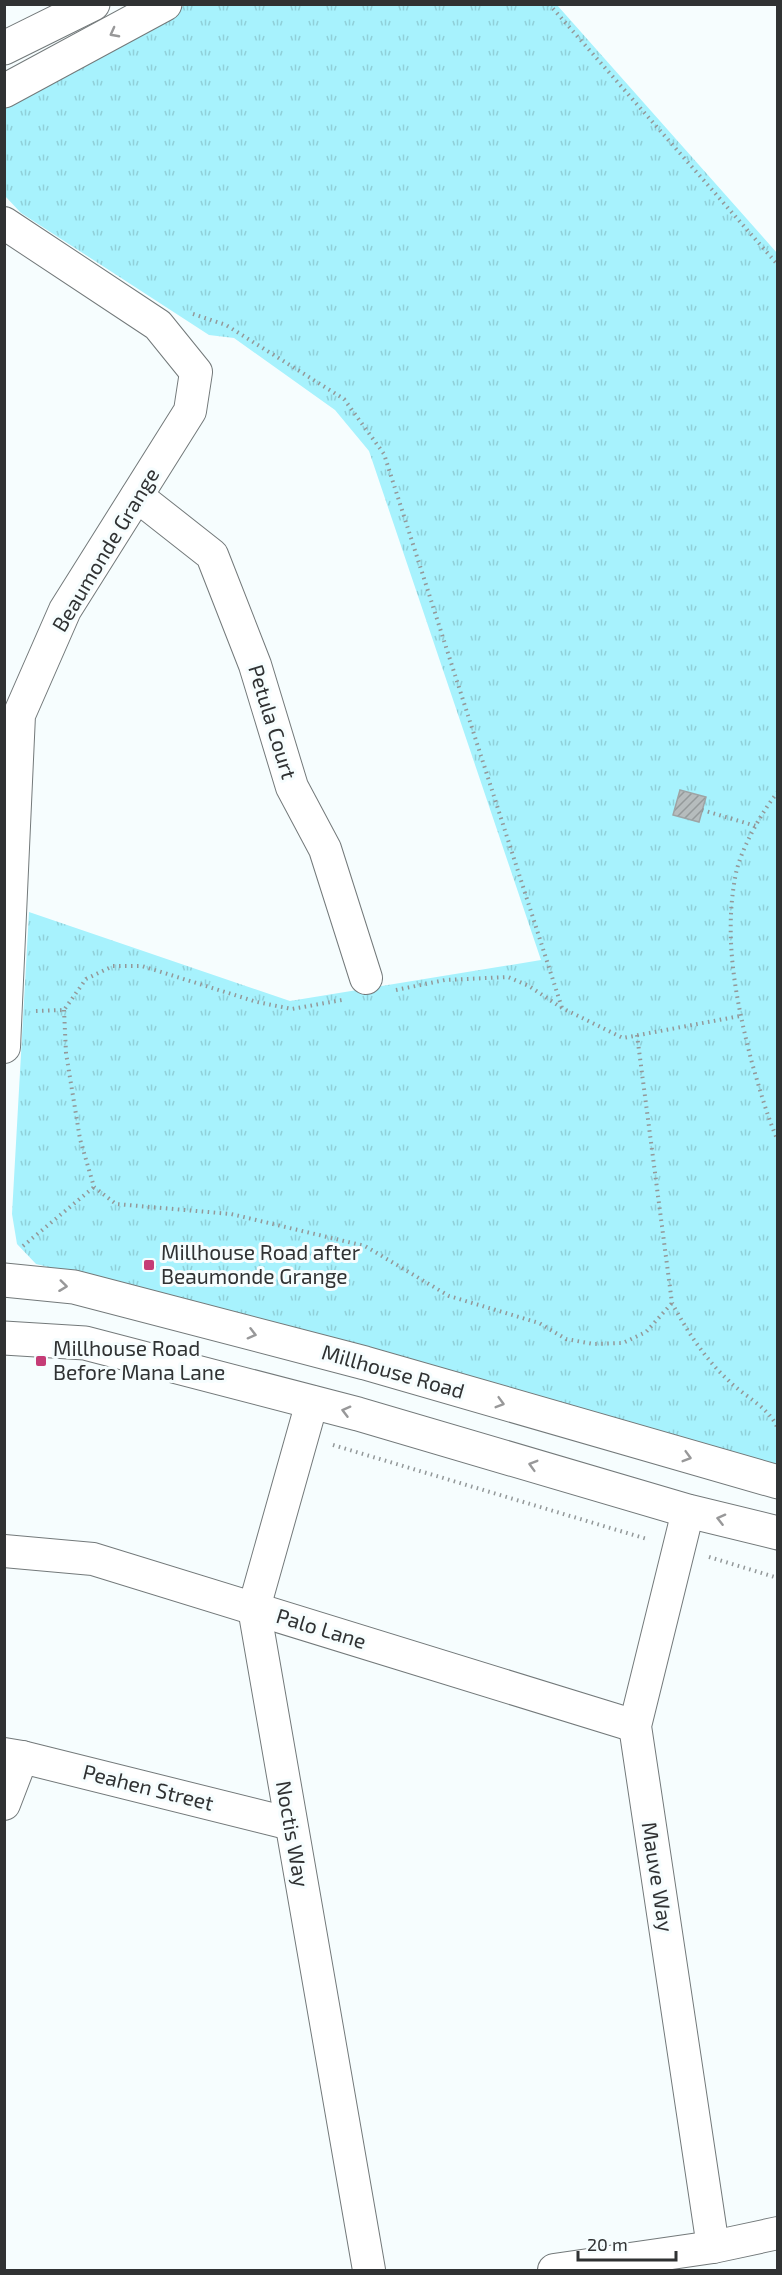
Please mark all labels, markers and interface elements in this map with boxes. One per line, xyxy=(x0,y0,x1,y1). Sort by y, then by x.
one-way arrow xyxy=(110,26,121,37)
street label: Beaumonde Grange xyxy=(46,463,163,636)
street label: Petula Court xyxy=(244,661,303,782)
place label: Millhouse Road after Beaumonde Grange xyxy=(161,1239,361,1288)
marker: Millhouse Road after Beaumonde Grange xyxy=(142,1258,156,1272)
one-way arrow xyxy=(58,1279,67,1291)
one-way arrow xyxy=(246,1326,256,1339)
place label: Millhouse Road Before Mana Lane xyxy=(53,1335,225,1384)
street label: Millhouse Road xyxy=(319,1338,468,1403)
marker: Millhouse Road Before Mana Lane xyxy=(34,1354,48,1368)
one-way arrow xyxy=(494,1396,505,1408)
one-way arrow xyxy=(341,1406,352,1418)
one-way arrow xyxy=(681,1450,692,1462)
one-way arrow xyxy=(528,1460,539,1472)
one-way arrow xyxy=(716,1514,727,1526)
street label: Palo Lane xyxy=(274,1602,369,1653)
street label: Peahen Street xyxy=(80,1758,216,1815)
street label: Noctis Way xyxy=(272,1779,315,1889)
street label: Mauve Way xyxy=(637,1820,680,1933)
scale bar xyxy=(578,2224,676,2262)
text: 20 m xyxy=(587,2233,628,2255)

